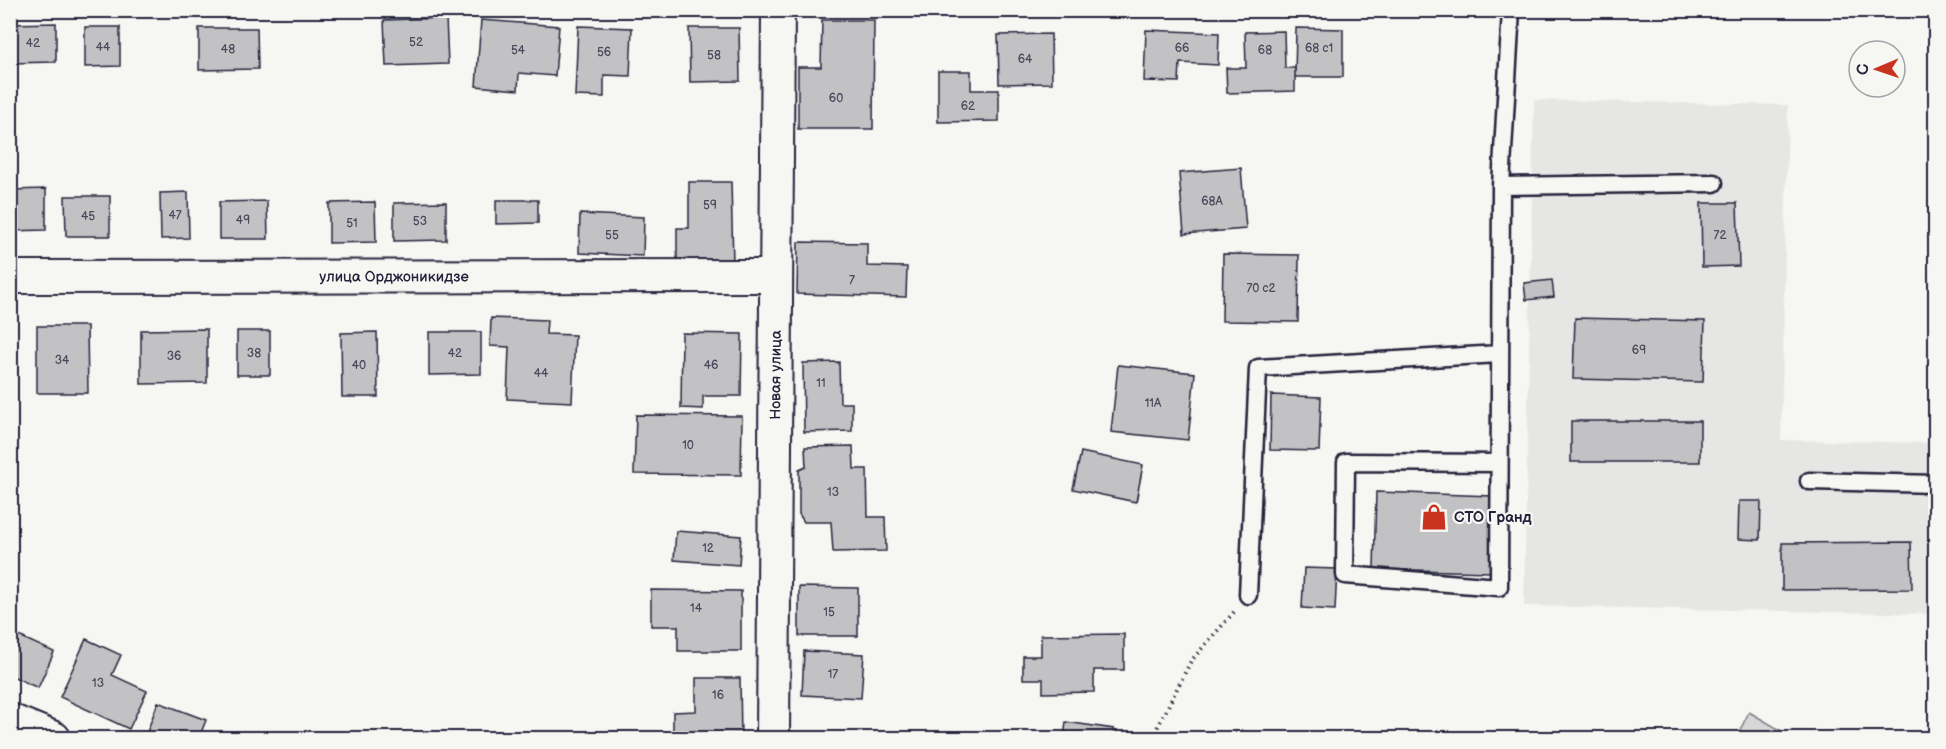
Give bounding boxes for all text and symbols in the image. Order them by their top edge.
house number: 52 [409,35,423,50]
house number: 42 [26,36,40,51]
north arrow [1847,39,1907,99]
house number: 44 [96,40,111,55]
house number: 66 [1175,41,1189,56]
house number: 68 с1 [1305,41,1333,56]
house number: 48 [221,42,235,57]
house number: 54 [511,43,526,58]
house number: 68 [1258,43,1272,58]
house number: 56 [597,45,611,60]
house number: 58 [707,48,721,63]
house number: 64 [1018,52,1033,67]
text: С [1854,64,1873,75]
house number: 60 [829,91,843,106]
house number: 62 [961,99,975,114]
house number: 68А [1201,194,1224,209]
house number: 59 [703,198,717,213]
house number: 47 [168,208,182,223]
house number: 45 [81,209,95,224]
house number: 49 [236,213,250,228]
house number: 53 [413,214,427,229]
house number: 51 [346,216,358,231]
house number: 55 [605,228,619,243]
house number: 72 [1714,228,1726,243]
street label: улица Орджоникидзе [319,267,469,287]
house number: 7 [849,273,855,288]
house number: 70 с2 [1246,281,1276,296]
street label: Новая улица [766,330,786,420]
house number: 69 [1632,343,1646,358]
house number: 38 [247,346,261,361]
house number: 42 [448,346,462,361]
house number: 36 [167,349,181,364]
house number: 34 [55,353,70,368]
house number: 40 [352,358,366,373]
house number: 46 [704,358,718,373]
house number: 44 [534,366,549,381]
house number: 11 [816,376,826,391]
house number: 11А [1145,396,1162,411]
house number: 10 [682,438,694,453]
house number: 13 [827,485,839,500]
shop icon: СТО Гранд [1419,502,1449,532]
place label: СТО Гранд [1454,508,1532,527]
house number: 12 [702,541,714,556]
house number: 14 [690,601,703,616]
house number: 15 [823,605,835,620]
house number: 17 [828,667,838,682]
house number: 13 [92,676,104,691]
house number: 16 [712,688,724,703]

